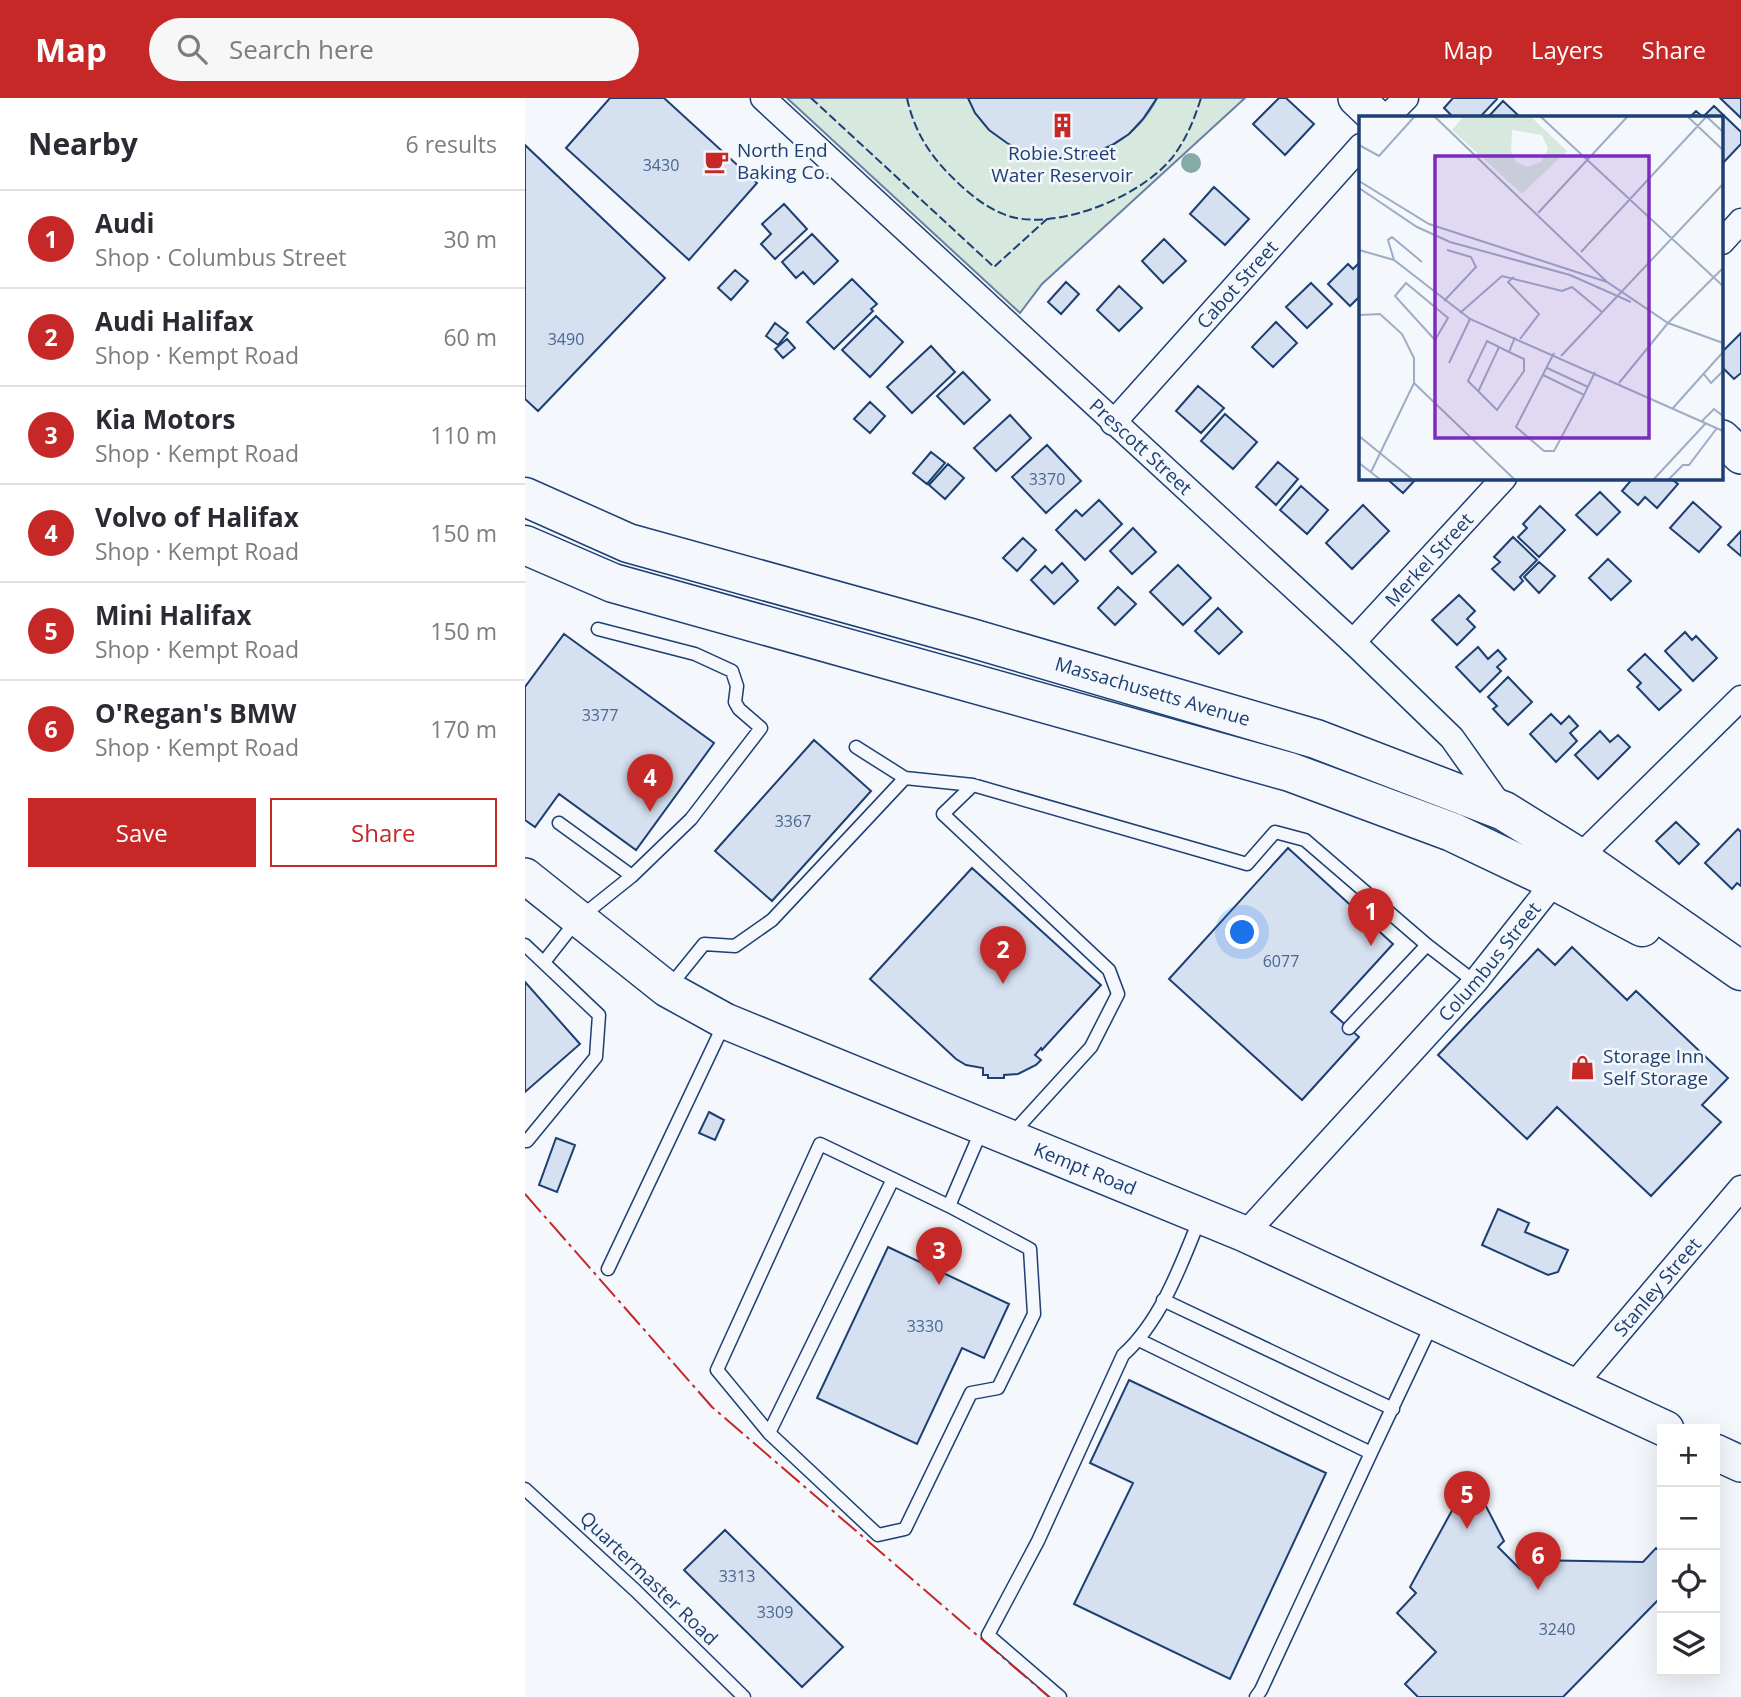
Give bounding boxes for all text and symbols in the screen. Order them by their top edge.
search box [149,18,639,81]
text: Map [35,27,107,72]
icon: search [173,30,211,68]
text: Search here [229,31,374,67]
text: Map [1443,33,1493,66]
text: Layers [1531,33,1604,66]
text: Share [1642,33,1706,66]
building icon: Robie Street Water Reservoir [1048,111,1076,139]
inset map [1359,116,1723,480]
text: Nearby [28,123,138,164]
text: 6 results [406,128,497,160]
place label: North End Baking Co. [737,137,830,185]
place label: Robie Street Water Reservoir [991,140,1133,188]
cafe icon: North End Baking Co. [703,147,731,175]
house number: 3430 [643,154,679,176]
text: Audi [95,205,154,241]
text: 1 [44,223,58,255]
text: 30 m [443,223,497,255]
street label: Cabot Street [1191,234,1284,334]
text: Shop · Columbus Street [95,241,347,273]
text: Audi Halifax [95,303,253,339]
text: 2 [44,321,58,353]
text: 60 m [443,321,497,353]
house number: 3490 [548,328,584,350]
text: Shop · Kempt Road [95,339,299,371]
street label: Prescott Street [1084,392,1198,501]
text: Kia Motors [95,401,235,437]
text: 3 [44,419,58,451]
text: 110 m [430,419,497,451]
text: Shop · Kempt Road [95,437,299,469]
house number: 3370 [1029,468,1065,490]
text: Volvo of Halifax [95,499,299,535]
street label: Merkel Street [1379,507,1479,612]
text: 4 [44,517,58,549]
text: 150 m [430,517,497,549]
text: Shop · Kempt Road [95,535,299,567]
text: Mini Halifax [95,597,252,633]
text: 5 [44,615,58,647]
text: 150 m [430,615,497,647]
text: Shop · Kempt Road [95,633,299,665]
street label: Massachusetts Avenue [1052,650,1253,732]
text: O'Regan's BMW [95,695,296,731]
house number: 3377 [582,704,618,726]
text: 6 [44,713,58,745]
text: 170 m [430,713,497,745]
text: Shop · Kempt Road [95,731,299,763]
pin: 4 [627,754,673,812]
button: Save [28,798,256,867]
button: Share [270,798,497,867]
house number: 3367 [775,810,811,832]
pin: 1 [1348,888,1394,946]
street label: Columbus Street [1432,896,1547,1027]
your location [1225,915,1259,949]
pin: 2 [980,926,1026,984]
house number: 6077 [1263,950,1299,972]
place label: Storage Inn Self Storage [1603,1043,1708,1091]
shop icon: Storage Inn Self Storage [1569,1053,1597,1081]
street label: Kempt Road [1030,1136,1140,1201]
pin: 3 [916,1227,962,1285]
street label: Stanley Street [1608,1232,1707,1342]
house number: 3330 [907,1315,943,1337]
map controls [1657,1424,1720,1676]
button: + [1657,1424,1720,1487]
pin: 5 [1444,1471,1490,1529]
button: − [1657,1487,1720,1550]
street label: Quartermaster Road [574,1505,724,1651]
pin: 6 [1515,1532,1561,1590]
button: locate [1657,1550,1720,1613]
house number: 3313 [719,1565,755,1587]
house number: 3309 [757,1601,793,1623]
button: layers [1657,1613,1720,1676]
house number: 3240 [1539,1618,1575,1640]

